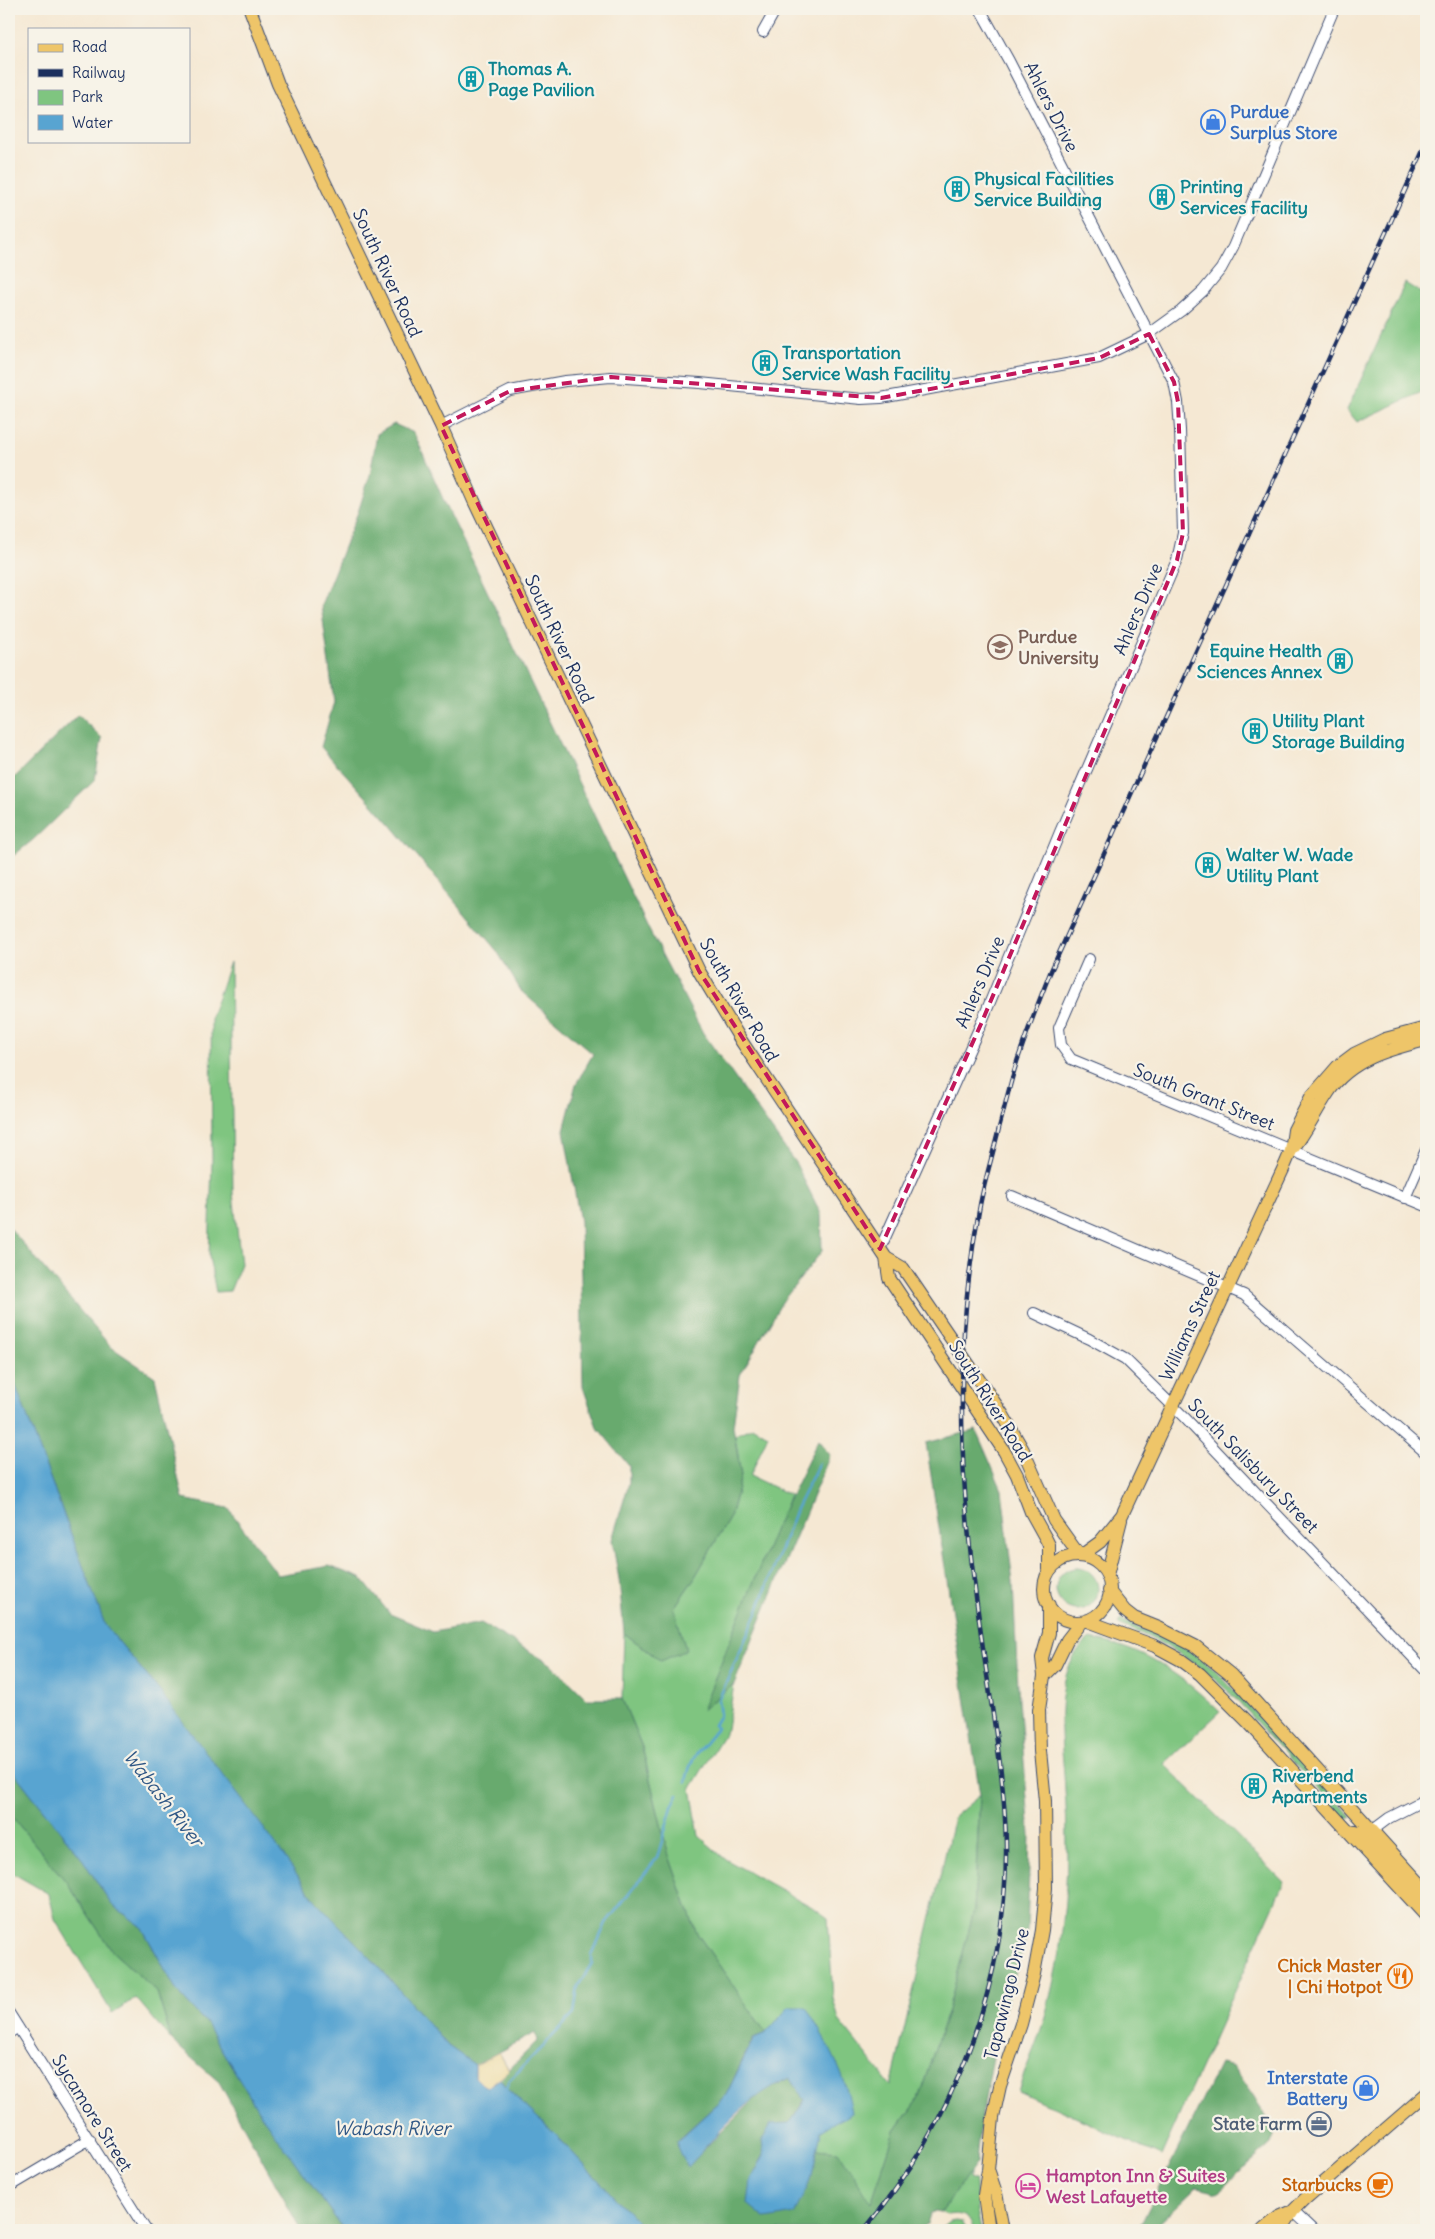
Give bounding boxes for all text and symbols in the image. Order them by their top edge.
legend [28,28,190,142]
text: Road [72,37,107,56]
place label: Thomas A. Page Pavilion [488,57,595,101]
street label: Ahlers Drive [1019,58,1084,156]
text: Railway [72,63,126,82]
building icon: Thomas A. Page Pavilion [458,66,484,92]
text: Park [72,87,103,106]
place label: Purdue Surplus Store [1230,100,1338,144]
shop icon: Purdue Surplus Store [1200,109,1226,135]
text: Water [72,113,113,132]
place label: Physical Facilities Service Building [974,167,1114,211]
place label: Printing Services Facility [1180,175,1308,219]
building icon: Physical Facilities Service Building [944,176,970,202]
building icon: Printing Services Facility [1149,184,1175,210]
street label: South River Road [348,205,427,341]
place label: Transportation Service Wash Facility [782,341,951,385]
building icon: Transportation Service Wash Facility [752,350,778,376]
street label: Ahlers Drive [1108,559,1167,658]
street label: South River Road [520,571,599,707]
place label: Purdue University [1018,625,1099,669]
school or university icon: Purdue University [987,634,1013,660]
place label: Equine Health Sciences Annex [1197,639,1323,683]
building icon: Equine Health Sciences Annex [1327,648,1353,674]
place label: Utility Plant Storage Building [1272,709,1405,753]
building icon: Utility Plant Storage Building [1242,718,1268,744]
place label: Walter W. Wade Utility Plant [1226,843,1353,887]
building icon: Walter W. Wade Utility Plant [1195,852,1221,878]
street label: Ahlers Drive [950,932,1009,1031]
street label: South River Road [695,934,784,1066]
street label: South Grant Street [1130,1058,1278,1135]
street label: Williams Street [1154,1267,1225,1385]
street label: South River Road [944,1336,1037,1466]
street label: South Salisbury Street [1183,1394,1324,1538]
water label: Wabash River [119,1745,211,1853]
place label: Riverbend Apartments [1272,1764,1368,1808]
building icon: Riverbend Apartments [1241,1773,1267,1799]
street label: Tapawingo Drive [979,1926,1034,2062]
place label: Chick Master | Chi Hotpot [1277,1954,1383,1999]
restaurant icon: Chick Master | Chi Hotpot [1387,1963,1413,1989]
street label: Sycamore Street [47,2050,138,2176]
place label: Interstate Battery [1267,2066,1348,2110]
shop icon: Interstate Battery [1353,2075,1379,2101]
office icon: State Farm [1306,2111,1332,2137]
place label: State Farm [1213,2112,1302,2135]
water label: Wabash River [334,2116,452,2140]
place label: Hampton Inn & Suites West Lafayette [1046,2164,1225,2208]
cafe icon: Starbucks [1367,2172,1393,2198]
hotel icon: Hampton Inn & Suites West Lafayette [1015,2173,1041,2199]
place label: Starbucks [1282,2173,1362,2196]

